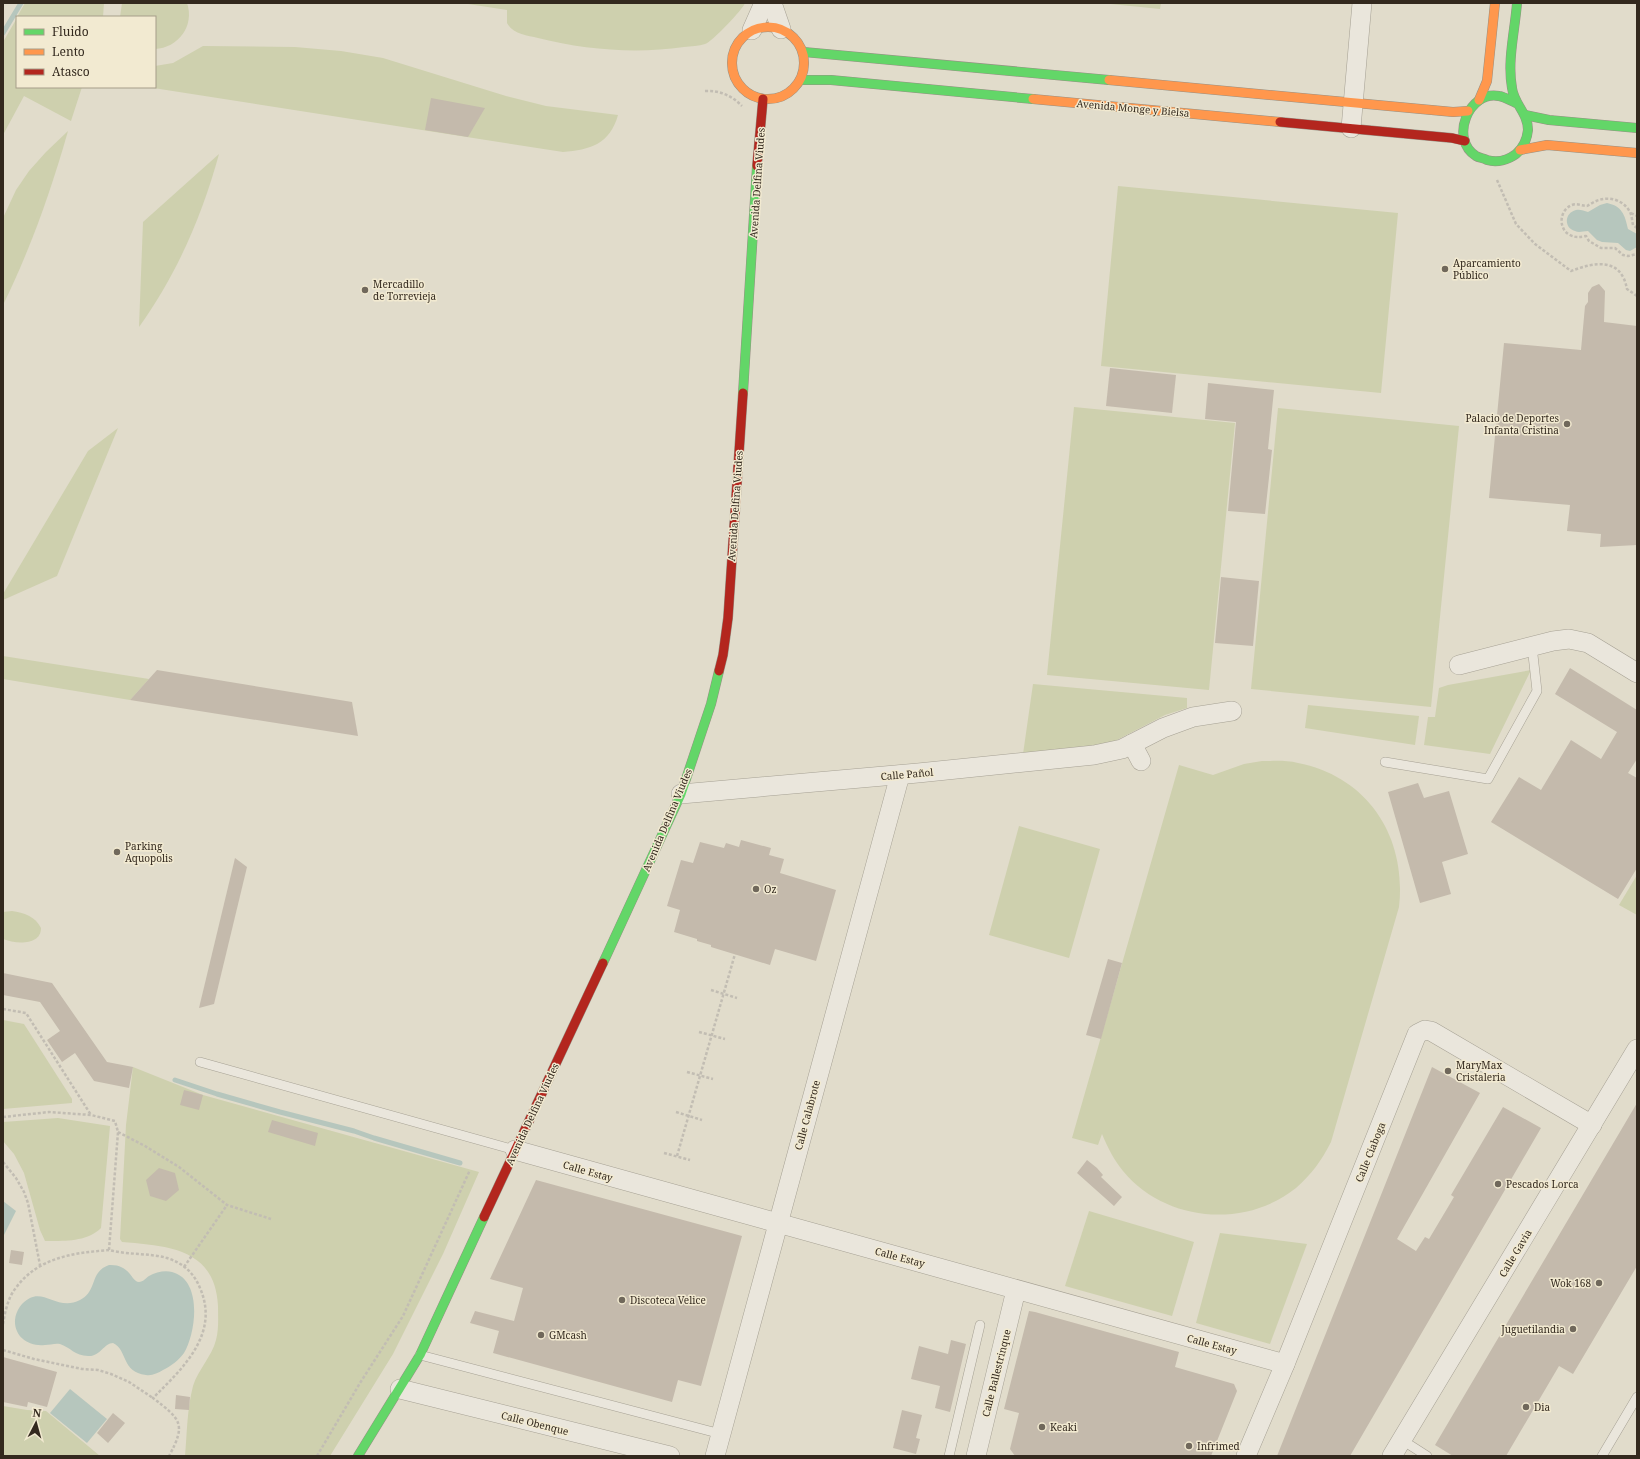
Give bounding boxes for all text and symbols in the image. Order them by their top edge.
legend [16,16,156,88]
text: Fluido [52,23,89,40]
text: Lento [52,43,85,60]
text: Atasco [52,63,90,80]
street label: Avenida Monge y Bielsa [1076,96,1190,120]
street label: Avenida Delfina Viudes [746,127,768,239]
place label: Aparcamiento Público [1453,256,1521,282]
marker: Aparcamiento Público [1440,264,1450,274]
place label: Mercadillo de Torrevieja [373,277,437,303]
marker: Mercadillo de Torrevieja [360,285,370,295]
place label: Palacio de Deportes Infanta Cristina [1465,411,1559,437]
marker: Palacio de Deportes Infanta Cristina [1562,419,1572,429]
street label: Avenida Delfina Viudes [724,450,746,562]
street label: Calle Pañol [880,765,934,783]
street label: Avenida Delfina Viudes [639,766,695,874]
place label: Parking Aquopolis [125,839,173,865]
marker: Parking Aquopolis [112,847,122,857]
place label: Oz [764,882,777,896]
marker: Oz [751,884,761,894]
place label: MaryMax Cristaleria [1456,1058,1506,1084]
street label: Avenida Delfina Viudes [502,1060,562,1167]
marker: MaryMax Cristaleria [1443,1066,1453,1076]
street label: Calle Calabrote [791,1078,823,1152]
street label: Calle Ciaboga [1352,1119,1389,1184]
street label: Calle Estay [561,1157,615,1185]
place label: Pescados Lorca [1506,1177,1579,1191]
marker: Pescados Lorca [1493,1179,1503,1189]
street label: Calle Gavia [1495,1226,1535,1279]
street label: Calle Estay [873,1244,927,1270]
place label: Wok 168 [1550,1276,1591,1290]
marker: Wok 168 [1594,1278,1604,1288]
place label: Discoteca Velice [630,1293,706,1307]
marker: Discoteca Velice [617,1295,627,1305]
place label: Juguetilandia [1500,1322,1565,1336]
marker: Juguetilandia [1568,1324,1578,1334]
place label: GMcash [549,1328,588,1342]
street label: Calle Ballestrinque [978,1328,1014,1418]
marker: GMcash [536,1330,546,1340]
street label: Calle Estay [1185,1331,1239,1357]
place label: Dia [1534,1400,1550,1414]
marker: Dia [1521,1402,1531,1412]
north arrow [16,1403,56,1443]
text: N [32,1405,43,1421]
street label: Calle Obenque [500,1408,570,1438]
place label: Keaki [1050,1420,1078,1434]
marker: Keaki [1037,1422,1047,1432]
place label: Infrimed [1197,1439,1240,1453]
marker: Infrimed [1184,1441,1194,1451]

